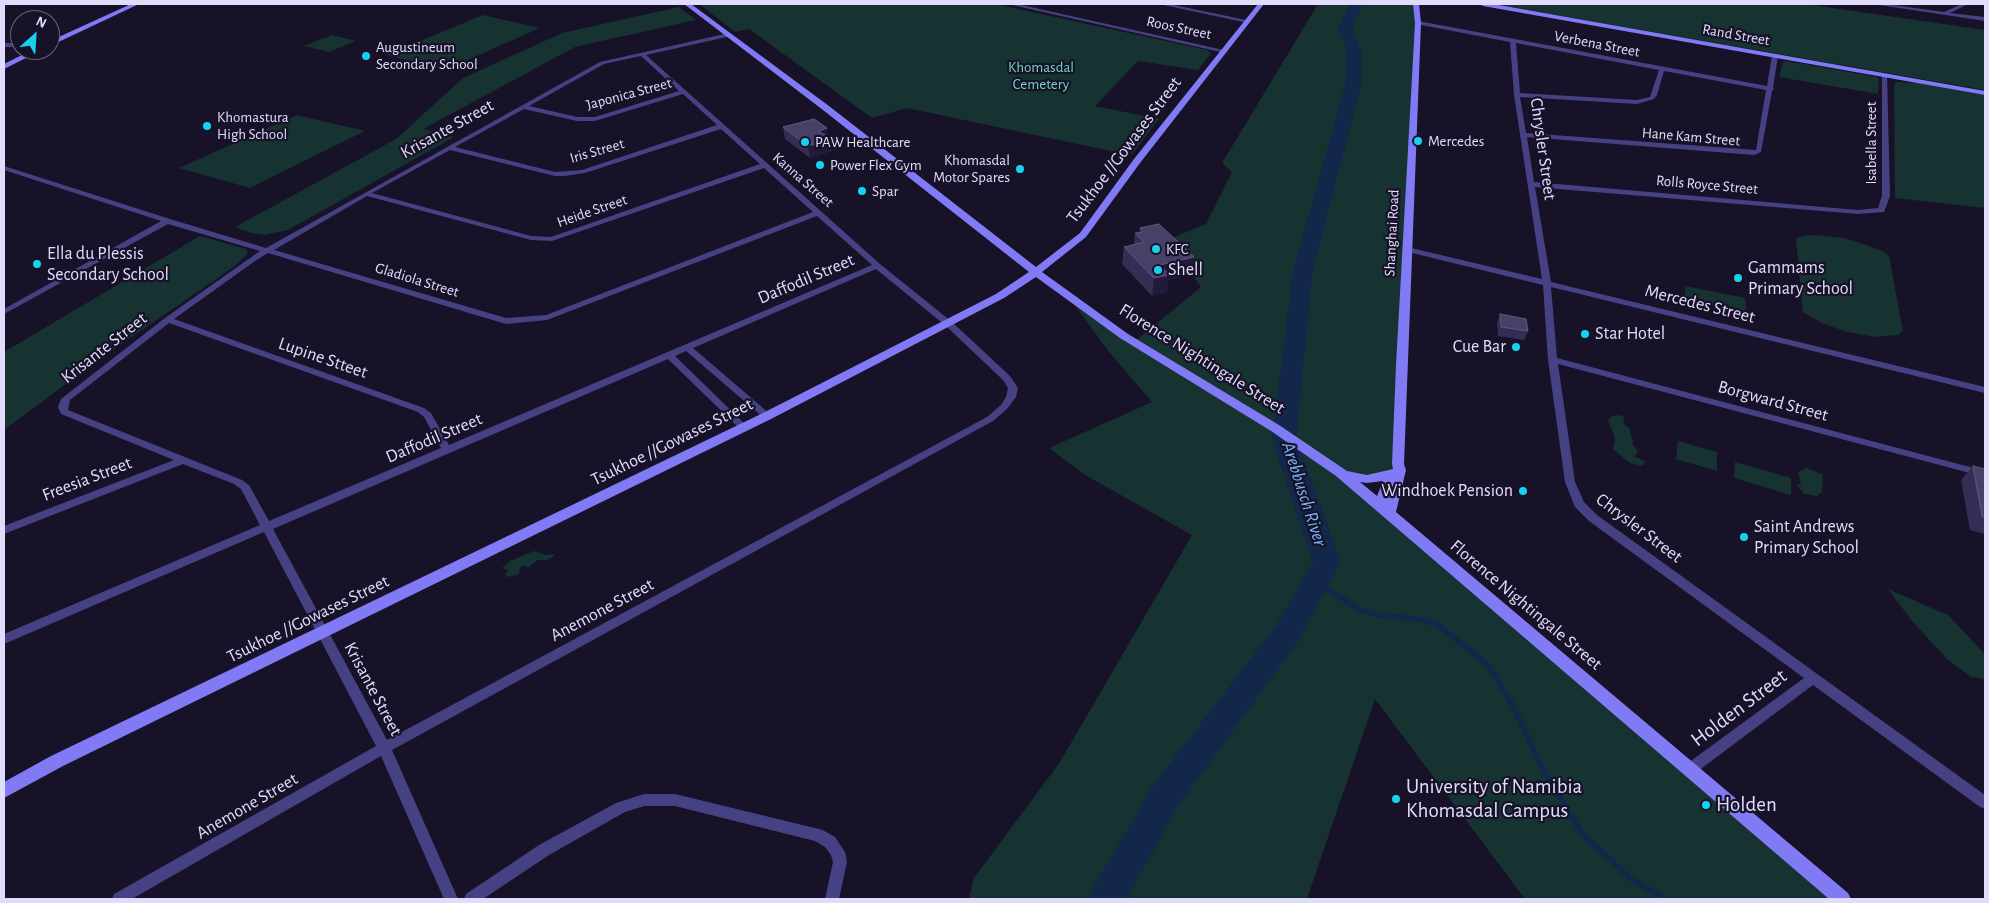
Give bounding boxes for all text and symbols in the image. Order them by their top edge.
north arrow [10,10,60,60]
street label: Roos Street [1145,12,1213,44]
text: N [34,14,49,31]
street label: Rand Street [1701,20,1771,50]
street label: Verbena Street [1553,27,1641,61]
place label: Augustineum Secondary School [376,38,478,73]
marker: Augustineum Secondary School [360,50,372,62]
park label: Khomasdal Cemetery [1008,58,1074,93]
street label: Tsukhoe //Gowases Street [1062,73,1186,227]
street label: Japonica Street [584,74,674,114]
street label: Krisante Street [397,95,497,163]
street label: Chrysler Street [1525,97,1561,201]
street label: Isabella Street [1862,102,1880,184]
place label: Khomastura High School [217,108,289,143]
marker: Khomastura High School [201,120,213,132]
street label: Hane Kam Street [1641,124,1741,150]
place label: Mercedes [1428,132,1484,150]
place label: PAW Healthcare [815,133,911,151]
street label: Iris Street [568,135,626,167]
marker: Mercedes [1412,135,1424,147]
marker: PAW Healthcare [799,136,811,148]
street label: Kanna Street [769,149,837,211]
place label: Khomasdal Motor Spares [933,151,1010,186]
place label: Power Flex Gym [830,156,922,174]
marker: Power Flex Gym [814,159,826,171]
marker: Khomasdal Motor Spares [1014,163,1026,175]
street label: Rolls Royce Street [1655,172,1759,198]
place label: Spar [872,182,898,200]
marker: Spar [856,185,868,197]
street label: Shanghai Road [1381,189,1403,277]
street label: Heide Street [555,191,629,231]
place label: KFC [1166,240,1188,258]
place label: Ella du Plessis Secondary School [47,243,169,286]
marker: KFC [1150,243,1162,255]
street label: Daffodil Street [755,249,857,309]
place label: Gammams Primary School [1748,257,1853,300]
marker: Ella du Plessis Secondary School [31,258,43,270]
street label: Gladiola Street [373,259,461,301]
place label: Shell [1168,259,1203,281]
marker: Shell [1152,264,1164,276]
marker: Gammams Primary School [1732,272,1744,284]
street label: Mercedes Street [1643,280,1757,328]
street label: Florence Nightingale Street [1115,299,1289,419]
street label: Krisante Street [57,308,151,388]
place label: Star Hotel [1595,323,1665,345]
marker: Star Hotel [1579,328,1591,340]
street label: Lupine Stteet [276,333,370,383]
place label: Cue Bar [1453,336,1506,358]
marker: Cue Bar [1510,341,1522,353]
street label: Borgward Street [1716,376,1830,426]
street label: Tsukhoe //Gowases Street [587,393,757,491]
street label: Daffodil Street [383,408,485,468]
water label: Arebbusch River [1276,439,1332,549]
street label: Freesia Street [39,452,135,506]
place label: Windhoek Pension [1381,480,1513,502]
marker: Windhoek Pension [1517,485,1529,497]
street label: Chrysler Street [1591,488,1687,568]
place label: Saint Andrews Primary School [1754,516,1859,558]
marker: Saint Andrews Primary School [1738,531,1750,543]
street label: Florence Nightingale Street [1446,535,1606,675]
street label: Tsukhoe //Gowases Street [223,570,393,668]
street label: Anemone Street [547,574,657,646]
street label: Krisante Street [339,638,407,740]
street label: Holden Street [1686,664,1792,752]
street label: Anemone Street [192,768,302,844]
place label: University of Namibia Khomasdal Campus [1406,774,1582,824]
place label: Holden [1716,792,1777,818]
marker: University of Namibia Khomasdal Campus [1390,793,1402,805]
marker: Holden [1700,799,1712,811]

